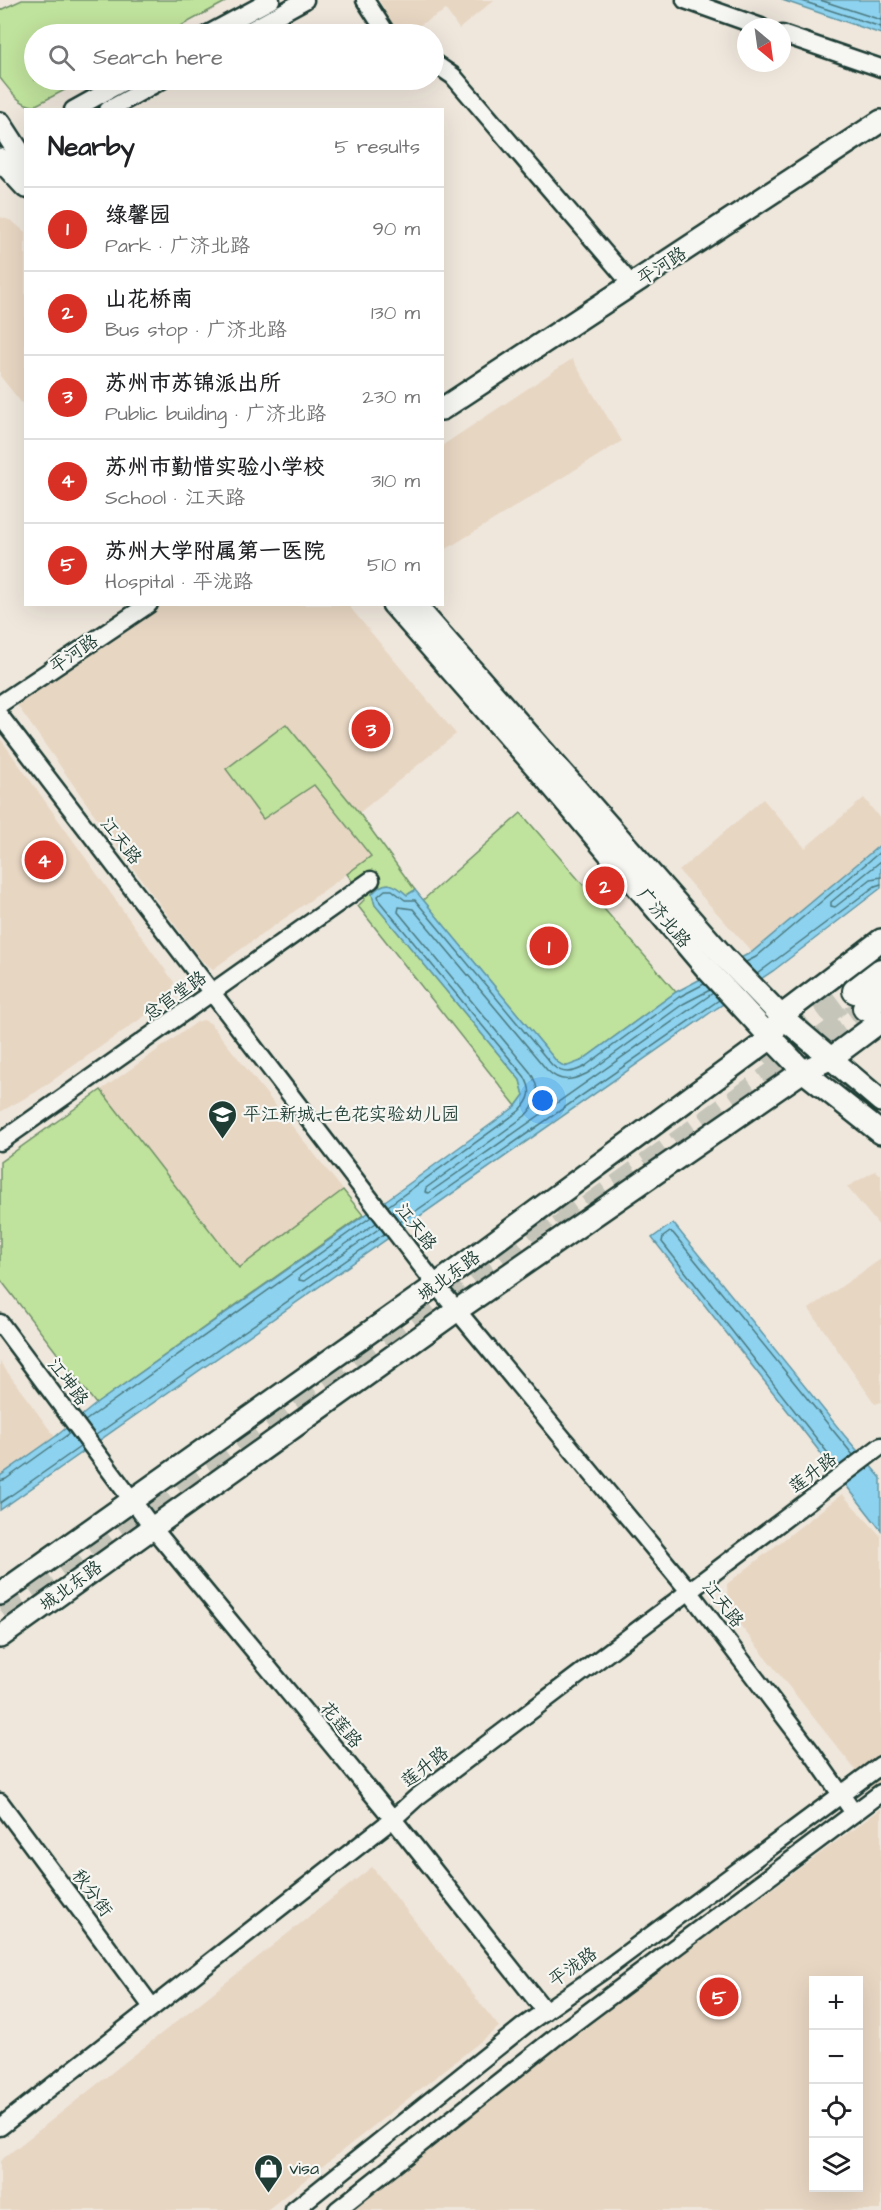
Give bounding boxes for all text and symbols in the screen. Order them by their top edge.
north arrow [737,18,791,72]
search box [24,24,444,90]
icon: search [45,41,78,74]
text: Search here [93,42,223,73]
text: Nearby [48,129,135,165]
text: 5 results [335,133,420,161]
text: 绿馨园 [105,200,171,231]
text: 1 [66,215,69,243]
text: 90 m [372,215,420,243]
text: Park · 广济北路 [105,232,250,260]
street label: 平河路 [633,241,691,291]
text: 山花桥南 [105,284,193,315]
text: 2 [62,299,73,327]
text: 130 m [371,299,420,327]
text: Bus stop · 广济北路 [105,316,287,344]
text: 苏州市苏锦派出所 [105,368,281,399]
text: 3 [62,383,73,411]
text: 230 m [362,383,420,411]
text: Public building · 广济北路 [105,400,326,428]
text: 苏州市勤惜实验小学校 [105,452,325,483]
text: 4 [61,467,74,495]
text: 310 m [371,467,420,495]
text: School · 江天路 [105,484,245,512]
text: 苏州大学附属第一医院 [105,536,325,567]
text: 5 [60,551,75,579]
text: 510 m [367,551,420,579]
text: Hospital · 平泷路 [105,568,253,596]
street label: 平河路 [45,629,103,679]
pin: 3 [352,706,391,752]
street label: 江天路 [95,812,147,870]
pin: 4 [24,838,63,882]
pin: 2 [586,864,624,908]
street label: 广济北路 [631,882,697,954]
pin: 1 [530,924,568,968]
street label: 总官堂路 [138,965,212,1027]
your location [528,1086,557,1115]
school or university icon: 平江新城七色花实验幼儿园 [206,1098,238,1140]
place label: 平江新城七色花实验幼儿园 [243,1102,459,1127]
street label: 江天路 [390,1198,442,1256]
street label: 城北东路 [413,1245,485,1307]
street label: 江坤路 [42,1353,94,1411]
street label: 莲升路 [784,1447,842,1499]
street label: 城北东路 [35,1555,107,1617]
street label: 江天路 [697,1575,749,1633]
street label: 花莲路 [314,1696,368,1754]
street label: 莲升路 [396,1741,454,1793]
street label: 秋分街 [66,1864,118,1922]
street label: 平泷路 [544,1941,602,1993]
pin: 5 [700,1974,738,2020]
map controls [809,1976,863,2192]
button: + [809,1976,863,2030]
button: − [809,2030,863,2084]
button: locate [809,2084,863,2138]
button: layers [809,2138,863,2192]
shop icon: visa [252,2152,284,2194]
place label: visa [289,2156,319,2181]

